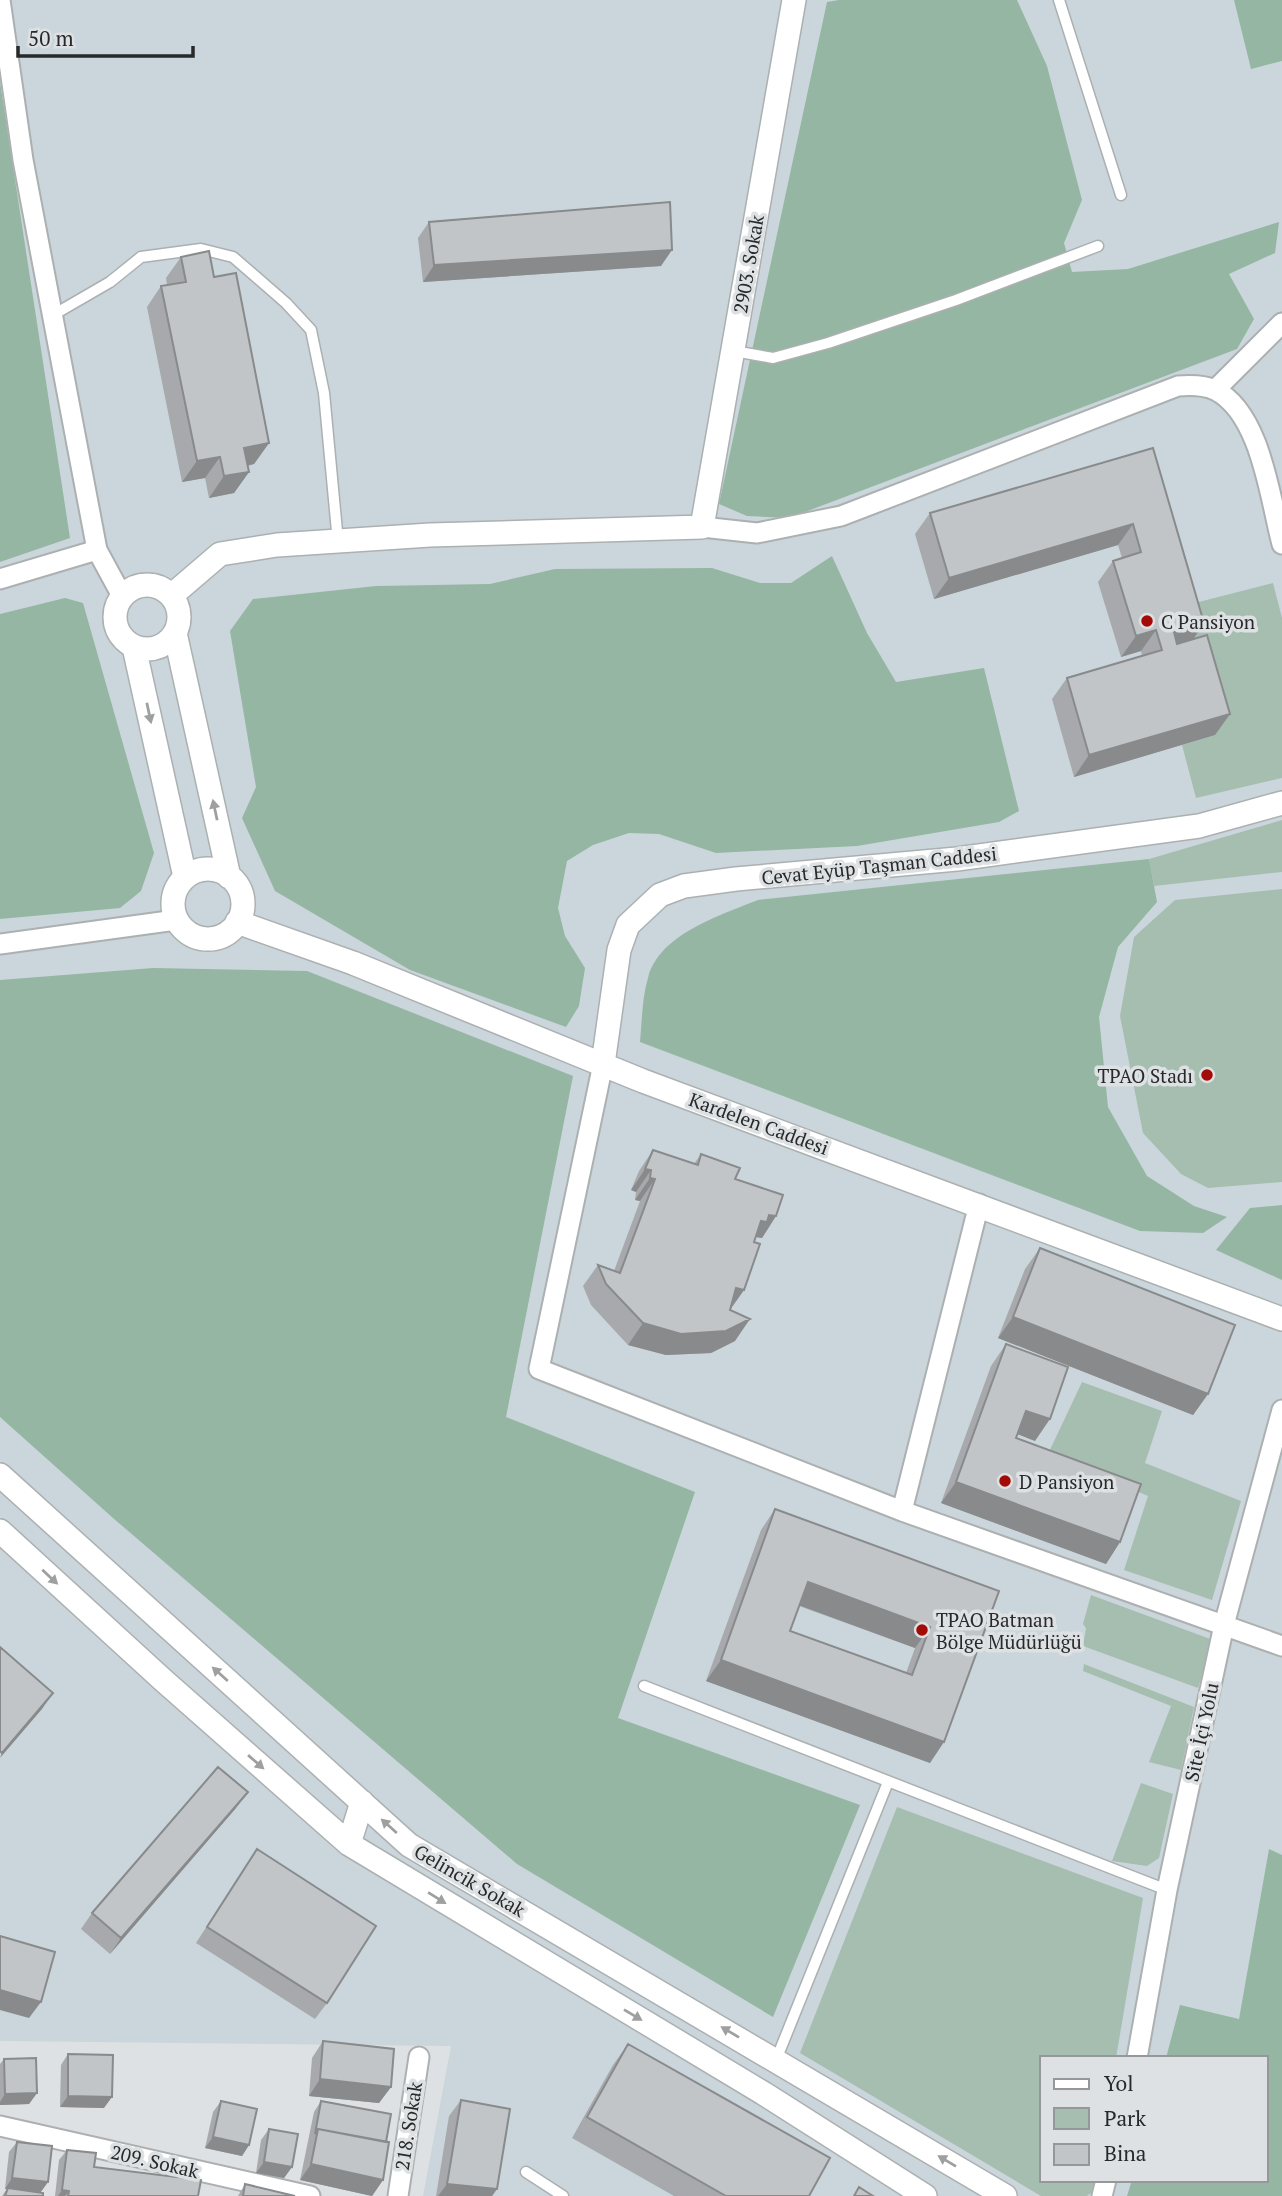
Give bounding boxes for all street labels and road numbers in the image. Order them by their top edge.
street label: 2903. Sokak [727,213,769,315]
street label: Cevat Eyüp Taşman Caddesi [760,840,998,890]
street label: Kardelen Caddesi [686,1086,832,1160]
street label: Site İçi Yolu [1178,1680,1224,1784]
street label: Gelincik Sokak [410,1838,530,1922]
street label: 218. Sokak [389,2080,427,2172]
street label: 209. Sokak [109,2139,202,2183]

